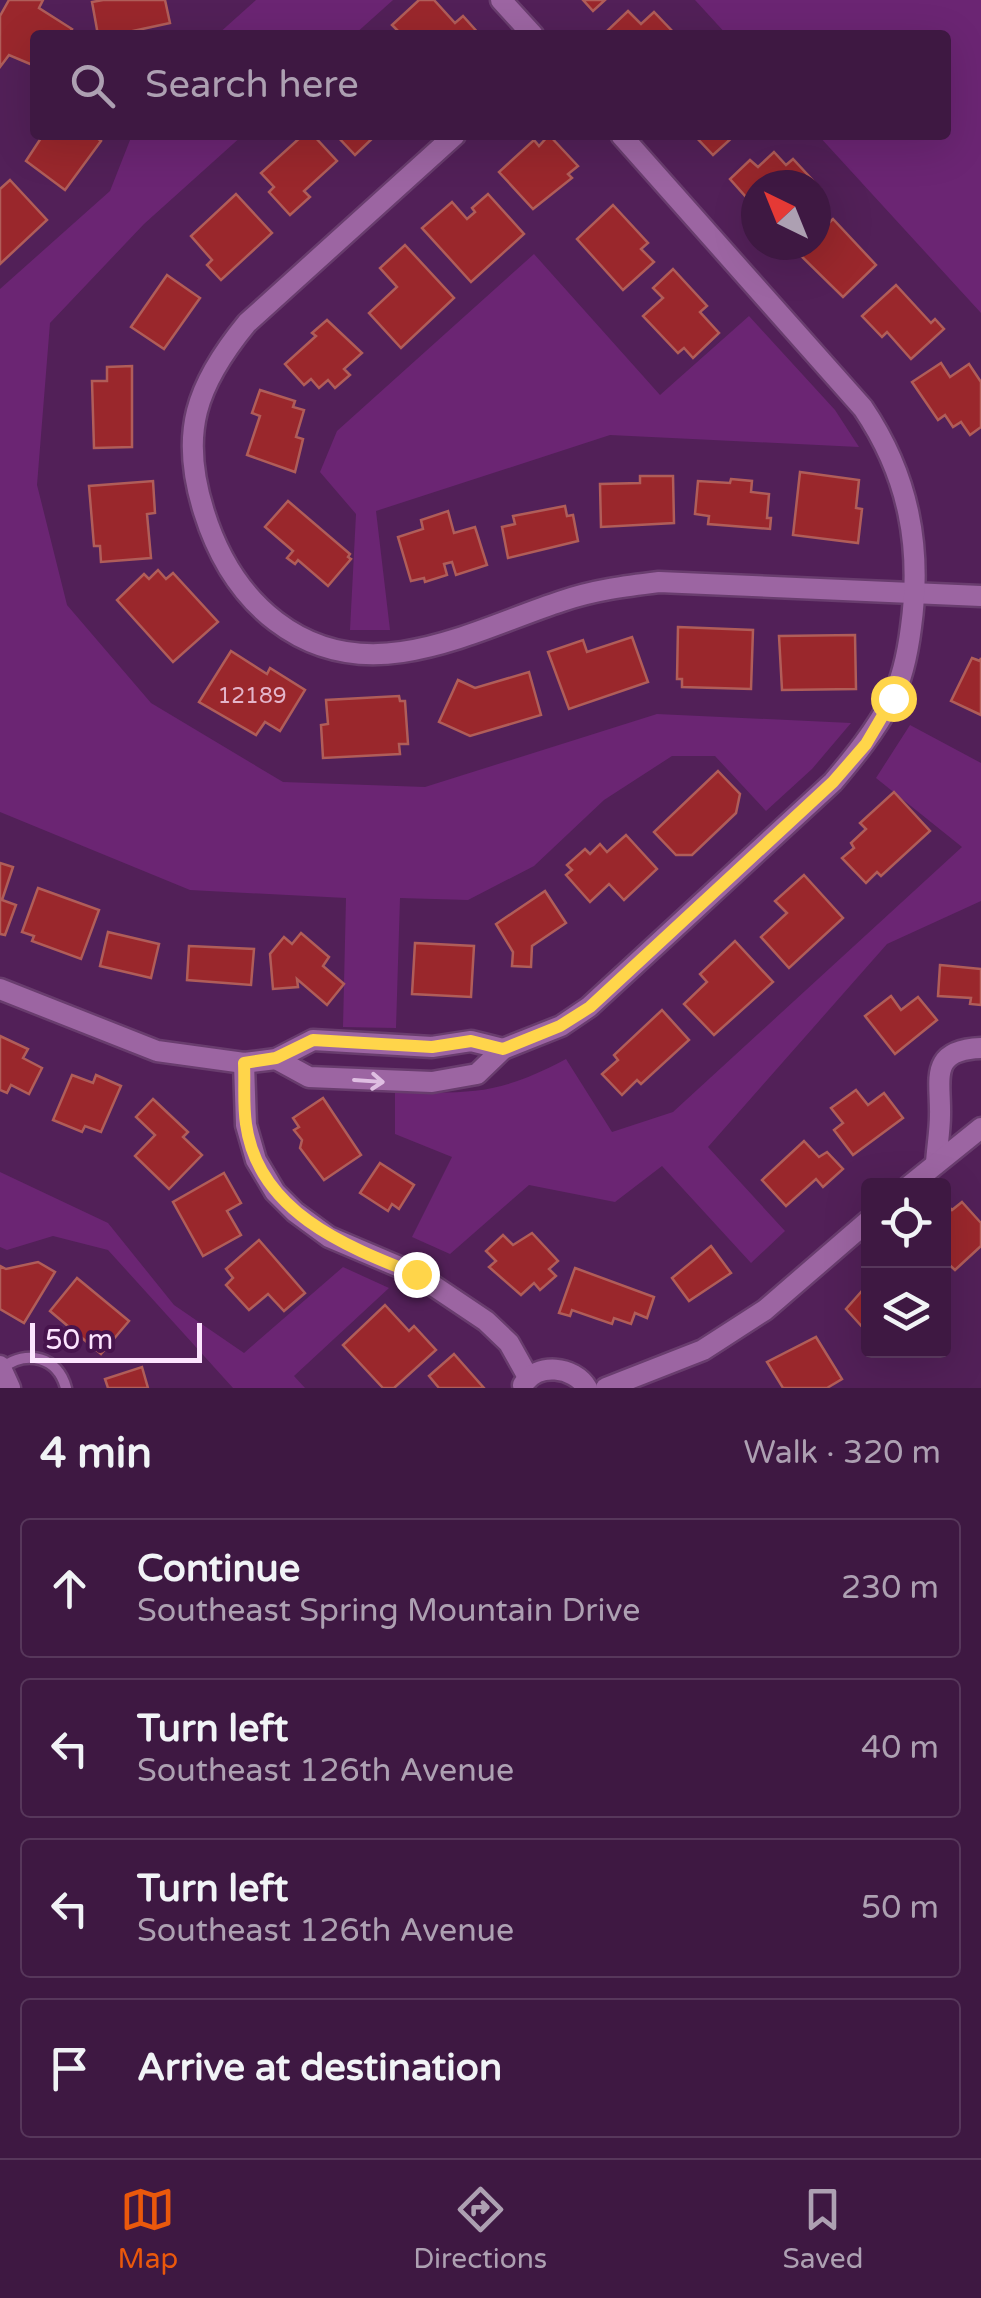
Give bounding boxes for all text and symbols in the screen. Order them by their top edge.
search box [30,30,951,140]
icon: search [65,58,120,113]
text: Search here [145,62,359,108]
north arrow [741,170,831,260]
route start [871,676,917,722]
house number: 12189 [217,683,287,709]
one-way arrow [352,1072,384,1091]
map controls [861,1178,951,1358]
button: locate [861,1178,951,1268]
route end [394,1252,440,1298]
button: layers [861,1268,951,1358]
scale bar [30,1318,202,1362]
text: 50 m [45,1323,113,1357]
text: 4 min [40,1428,152,1479]
text: Walk · 320 m [744,1434,941,1472]
text: Continue [137,1546,300,1592]
icon: ahead [42,1561,97,1616]
text: 230 m [841,1569,939,1607]
text: Southeast Spring Mountain Drive [137,1592,640,1630]
text: Turn left [137,1706,288,1752]
icon: left [42,1721,97,1776]
text: 40 m [861,1729,939,1767]
text: Southeast 126th Avenue [137,1752,514,1790]
text: Turn left [137,1866,288,1912]
icon: left [42,1881,97,1936]
text: 50 m [861,1889,939,1927]
text: Southeast 126th Avenue [137,1912,514,1950]
icon: arrive [42,2041,97,2096]
text: Arrive at destination [137,2045,502,2091]
tab: Map [118,2182,178,2276]
tab: Directions [413,2182,547,2276]
tab: Saved [782,2182,863,2276]

